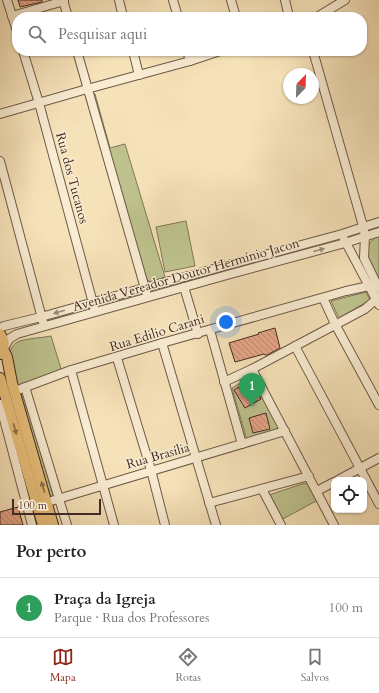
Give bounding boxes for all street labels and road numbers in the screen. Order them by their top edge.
street label: Rua dos Tucanos [51,130,93,226]
street label: Avenida Vereador Doutor Hermínio Jacon [71,234,302,316]
street label: Rua Edilio Carani [107,310,207,356]
street label: Rua Brasília [124,438,192,474]

